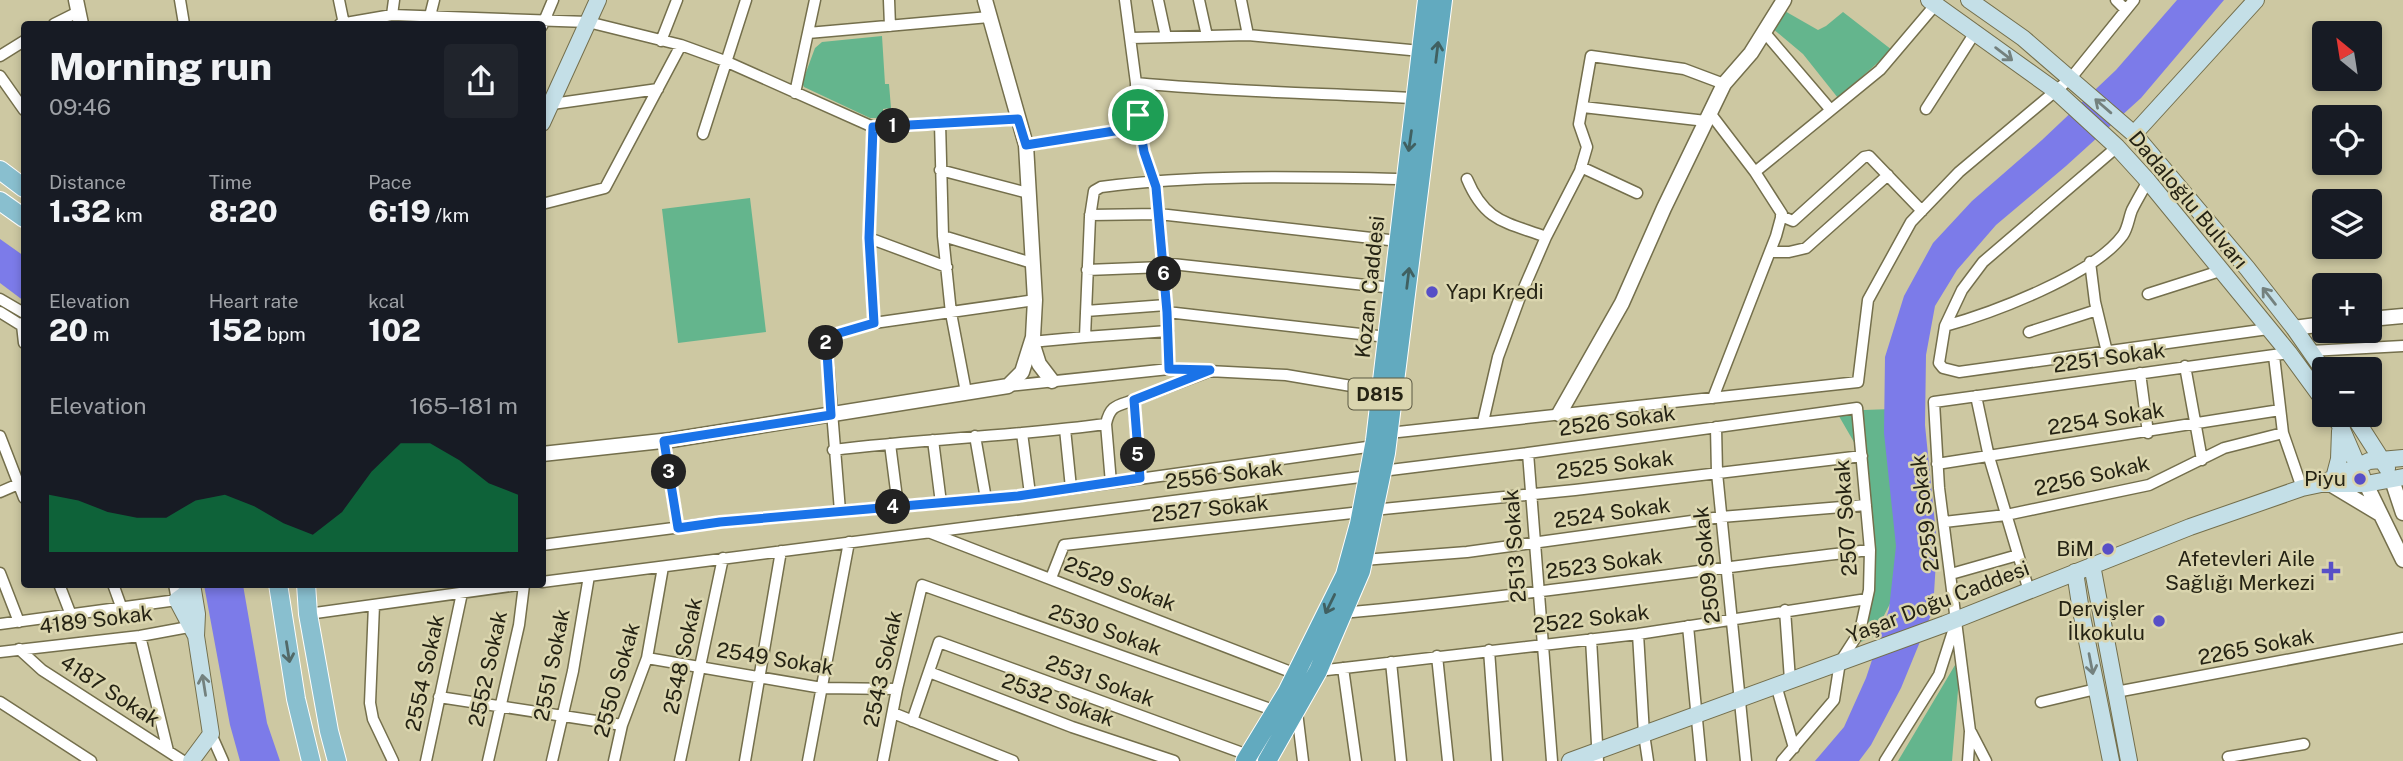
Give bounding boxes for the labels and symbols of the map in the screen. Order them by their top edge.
north arrow [2312,21,2382,91]
one-way arrow [1430,41,1443,64]
one-way arrow [1995,46,2013,61]
pin [1108,85,1168,145]
one-way arrow [2094,98,2112,114]
pin: 1 [876,108,910,144]
street label: Dadaloğlu Bulvarı [2124,126,2253,274]
one-way arrow [1403,129,1416,152]
street label: Kozan Caddesi [1350,215,1389,359]
pin: 6 [1146,256,1182,292]
one-way arrow [1402,267,1415,290]
place label: Yapı Kredi [1446,279,1544,304]
marker: Yapı Kredi [1424,284,1440,300]
one-way arrow [2262,288,2277,306]
pin: 2 [808,326,844,360]
street label: 2251 Sokak [2051,337,2167,378]
road number: D815 [1348,378,1412,410]
street label: 2254 Sokak [2046,397,2166,440]
street label: 2526 Sokak [1557,400,1677,441]
pin: 5 [1120,438,1156,472]
street label: 2525 Sokak [1555,445,1675,484]
street label: 2256 Sokak [2032,450,2152,501]
street label: 2259 Sokak [1905,453,1944,573]
pin: 3 [652,454,686,490]
street label: 2556 Sokak [1164,455,1284,494]
street label: 2507 Sokak [1829,459,1862,577]
place label: Piyu [2304,466,2346,491]
marker: Piyu [2352,471,2368,487]
street label: 2513 Sokak [1498,488,1531,604]
pin: 4 [876,490,910,524]
street label: 2527 Sokak [1150,490,1270,527]
street label: 2524 Sokak [1552,492,1672,533]
street label: 2509 Sokak [1688,505,1725,625]
place label: BiM [2056,536,2094,561]
marker: BiM [2100,541,2116,557]
street label: 2523 Sokak [1544,543,1664,584]
place label: Afetevleri Aile Sağlığı Merkezi [2165,546,2315,595]
street label: 2529 Sokak [1061,551,1180,616]
street label: Yaşar Doğu Caddesi [1843,555,2033,648]
marker: Afetevleri Aile Sağlığı Merkezi [2321,561,2341,581]
one-way arrow [1323,593,1337,614]
street label: 2548 Sokak [658,595,707,717]
place label: Dervişler İlkokulu [2058,596,2145,645]
street label: 2530 Sokak [1045,599,1165,661]
street label: 2522 Sokak [1531,599,1651,638]
street label: 4189 Sokak [38,600,154,639]
street label: 2551 Sokak [528,606,575,723]
street label: 2552 Sokak [463,608,512,729]
street label: 2543 Sokak [858,608,907,729]
street label: 2554 Sokak [400,612,449,733]
marker: Dervişler İlkokulu [2151,613,2167,629]
street label: 2550 Sokak [588,619,645,740]
street label: 2265 Sokak [2196,623,2316,670]
street label: 2549 Sokak [715,637,836,680]
one-way arrow [282,640,295,663]
street label: 4187 Sokak [56,649,165,732]
street label: 2531 Sokak [1042,649,1158,712]
one-way arrow [2085,652,2099,675]
street label: 2532 Sokak [999,668,1118,731]
one-way arrow [197,674,210,697]

